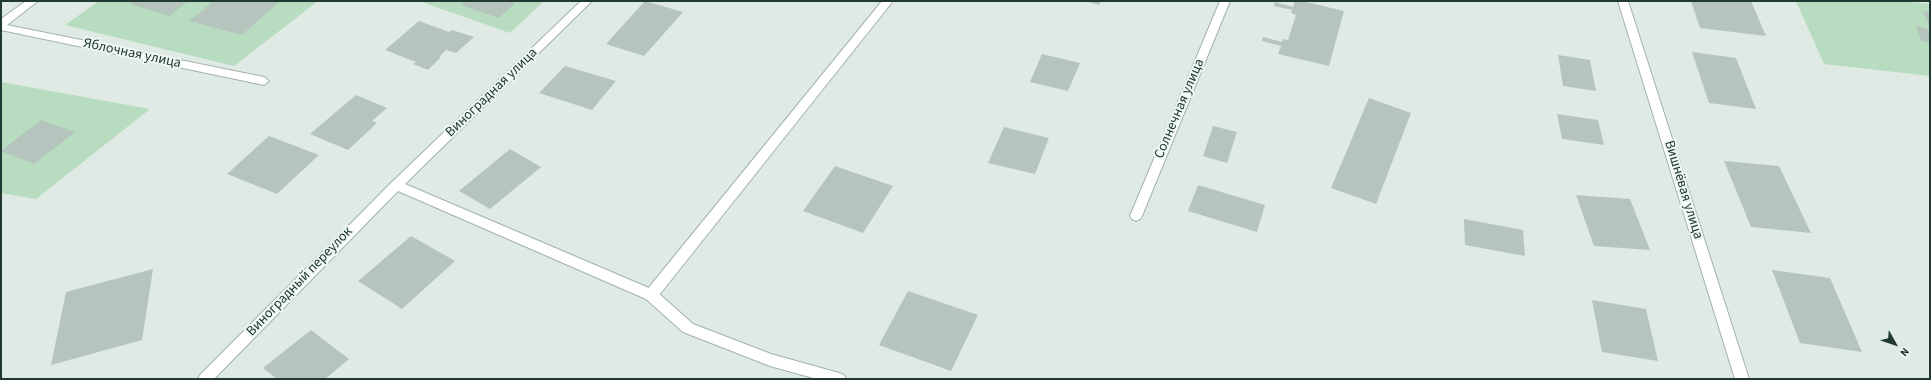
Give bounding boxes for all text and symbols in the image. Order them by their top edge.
street label: Яблочная улица [82,35,182,73]
street label: Виноградная улица [443,45,541,141]
street label: Солнечная улица [1151,57,1209,161]
street label: Вишнёвая улица [1660,139,1706,241]
street label: Виноградный переулок [243,224,357,340]
north arrow [1875,324,1915,364]
text: N [1896,344,1913,360]

